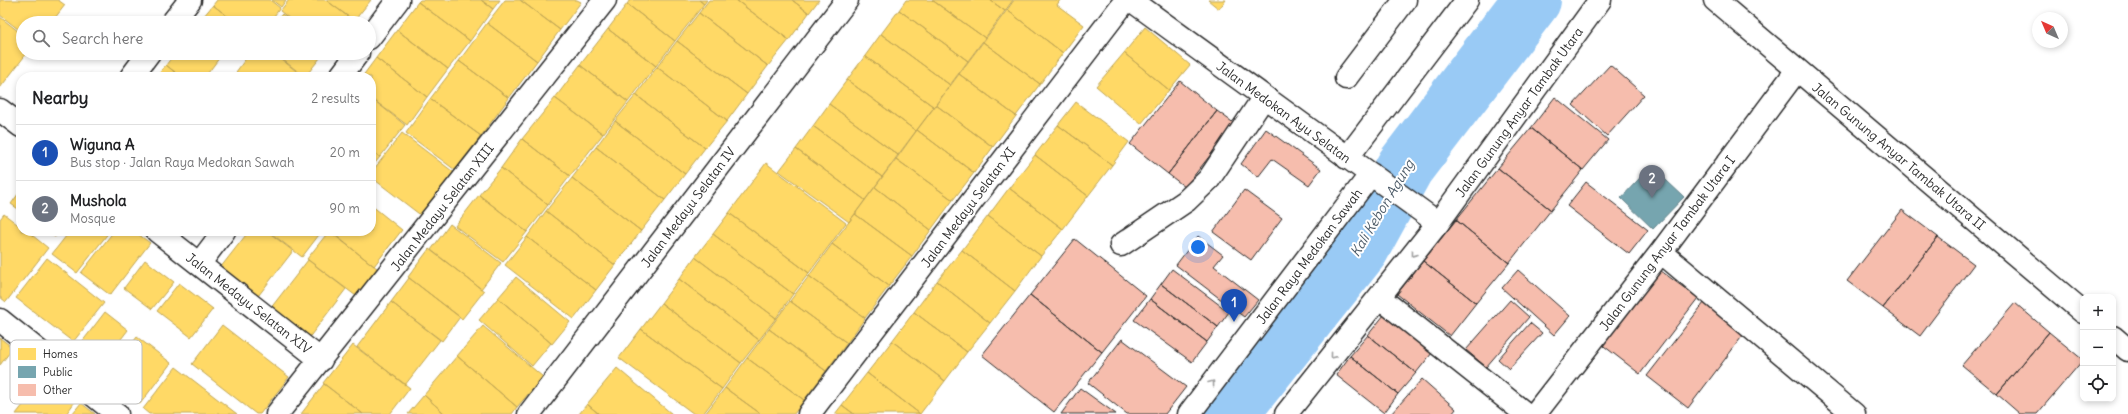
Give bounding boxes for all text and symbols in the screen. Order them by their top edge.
north arrow [2032,12,2068,48]
search box [16,16,376,60]
street label: Jalan Gunung Anyar Tambak Utara [1452,24,1587,201]
icon: search [30,27,52,49]
text: Search here [62,29,143,48]
street label: Jalan Medokan Ayu Selatan [1213,58,1355,167]
street label: Jalan Gunung Anyar Tambak Utara II [1809,79,1989,234]
text: Nearby [32,87,88,109]
text: 2 results [311,90,360,107]
text: Wiguna A [70,135,135,154]
street label: Jalan Medayu Selatan XIII [387,140,498,275]
text: 1 [42,144,48,161]
text: 20 m [330,144,360,161]
street label: Jalan Medayu Selatan IV [638,144,739,271]
street label: Jalan Medayu Selatan XI [918,144,1019,271]
street label: Jalan Gunung Anyar Tambak Utara I [1596,152,1739,334]
text: Bus stop · Jalan Raya Medokan Sawah [70,154,294,171]
water label: Kali Kebon Agung [1346,155,1419,260]
pin: 2 [1639,165,1665,198]
street label: Jalan Raya Medokan Sawah [1253,185,1366,327]
text: Mushola [70,191,127,210]
text: 2 [41,200,49,217]
text: 90 m [329,200,360,217]
text: Mosque [70,210,115,227]
your location [1188,237,1208,257]
street label: Jalan Medayu Selatan XIV [183,249,315,358]
one-way arrow [1411,250,1419,257]
pin: 1 [1221,289,1247,322]
map controls [2080,294,2116,402]
button: + [2080,294,2116,330]
button: − [2080,330,2116,366]
legend [10,340,142,404]
text: Homes [43,347,78,361]
one-way arrow [1331,351,1338,358]
text: Public [43,365,73,379]
button: locate [2080,366,2116,402]
one-way arrow [1208,380,1215,387]
text: Other [43,383,72,397]

